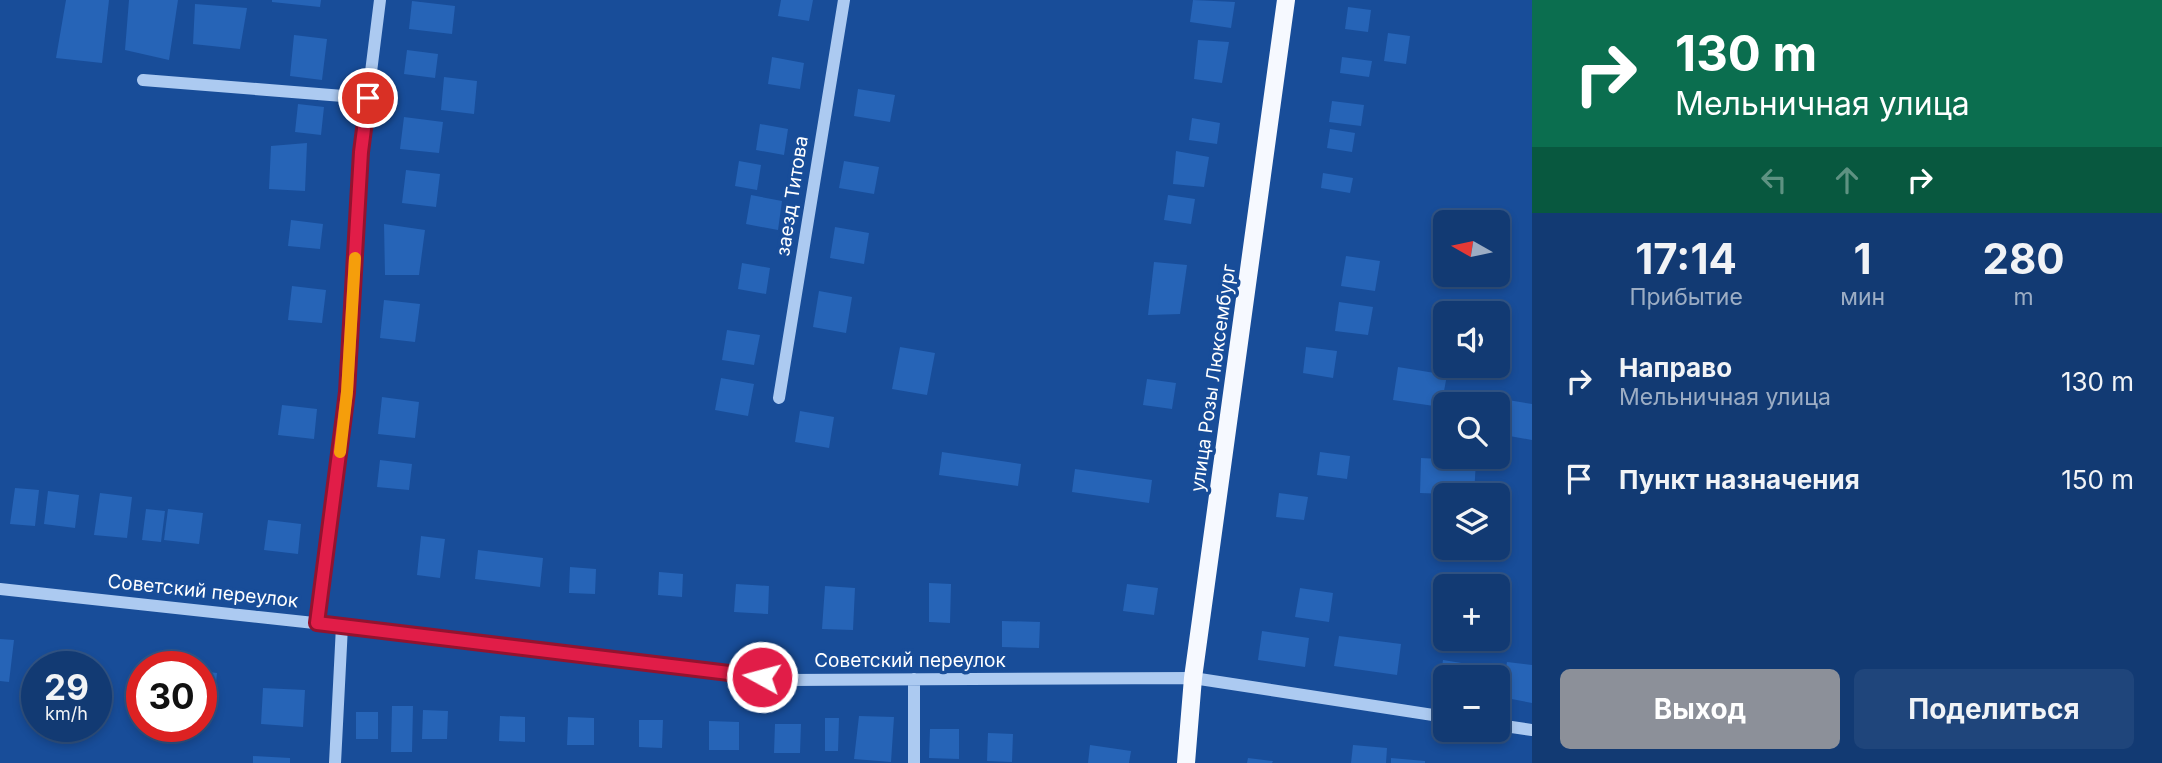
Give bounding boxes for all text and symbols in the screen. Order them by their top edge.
text: 130 m [1675,24,1817,83]
icon: right [1560,28,1651,119]
pin [338,68,398,128]
icon: arrive [349,79,387,117]
text: Мельничная улица [1675,84,1970,123]
street label: заезд Титова [771,134,813,258]
icon: left [1755,161,1793,199]
icon: ahead [1828,161,1866,199]
icon: right [1901,161,1939,199]
north arrow [1433,210,1510,287]
map controls [1433,210,1510,742]
text: 17:14 [1635,233,1737,284]
text: 1 [1854,233,1872,284]
text: 280 [1982,233,2065,284]
street label: улица Розы Люксембург [1186,263,1240,493]
text: Прибытие [1629,283,1743,311]
text: мин [1840,283,1885,311]
text: m [2013,283,2034,311]
button: sound [1433,301,1510,378]
text: Направо [1619,352,1732,383]
icon: right [1560,362,1598,400]
text: 130 m [2061,366,2134,397]
text: Мельничная улица [1619,383,1831,411]
button: search [1433,392,1510,469]
icon: arrive [1560,460,1598,498]
text: Пункт назначения [1619,464,1860,495]
text: 150 m [2061,464,2134,495]
button: layers [1433,483,1510,560]
street label: Советский переулок [107,570,300,613]
button: + [1433,574,1510,651]
position arrow [725,640,799,714]
street label: Советский переулок [814,649,1007,672]
speed limit sign: 30 [126,651,217,742]
button: − [1433,665,1510,742]
text: 29 [44,666,89,708]
button: Выход [1560,669,1840,749]
button: Поделиться [1854,669,2134,749]
text: km/h [45,703,88,724]

